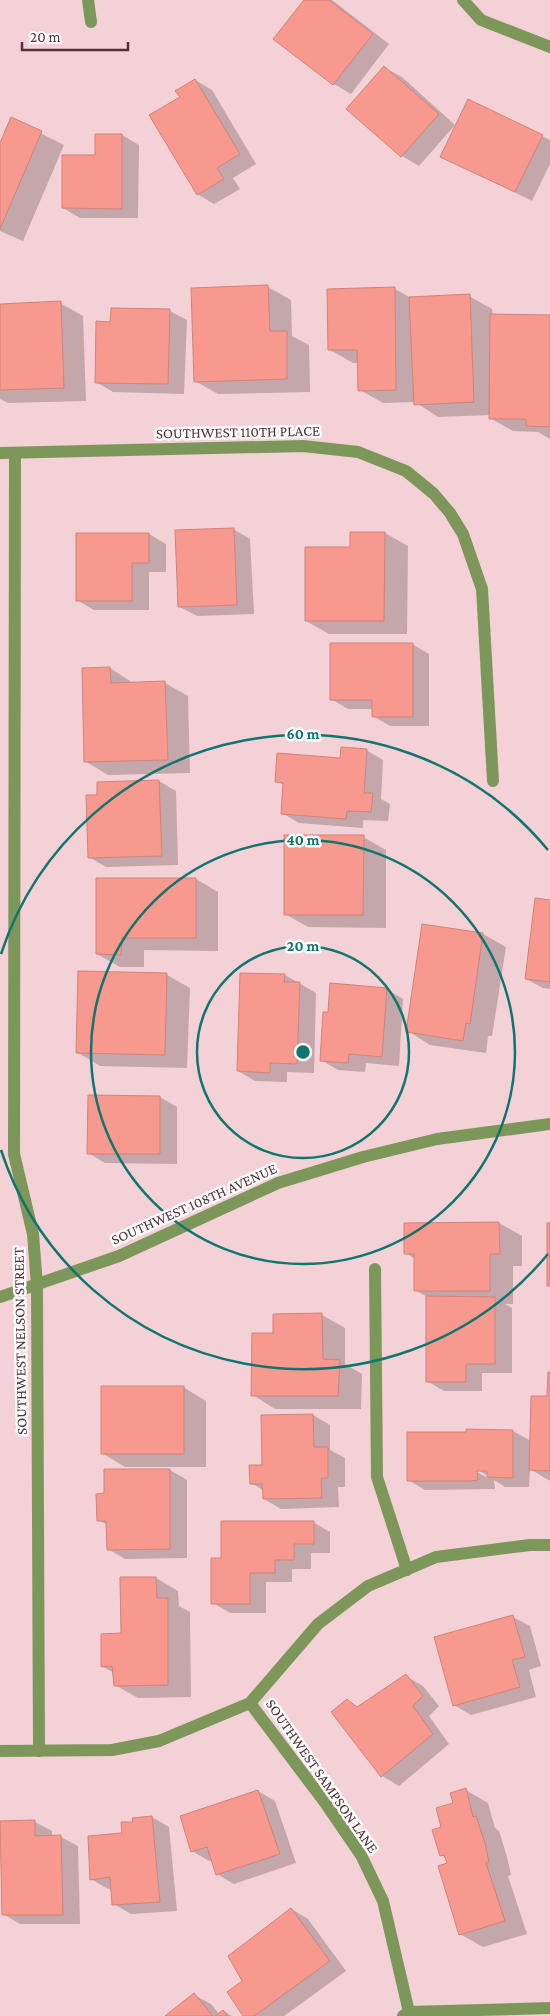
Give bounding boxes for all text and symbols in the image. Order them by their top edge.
scale bar [22,20,129,52]
text: 20 m [30,29,61,45]
street label: SOUTHWEST 110TH PLACE [156,423,320,441]
text: 60 m [287,726,320,742]
text: 40 m [287,832,320,848]
text: 20 m [287,938,319,954]
centre of rings [294,1043,312,1061]
street label: SOUTHWEST 108TH AVENUE [109,1160,279,1248]
street label: SOUTHWEST NELSON STREET [10,1247,30,1435]
street label: SOUTHWEST SAMPSON LANE [263,1696,381,1856]

